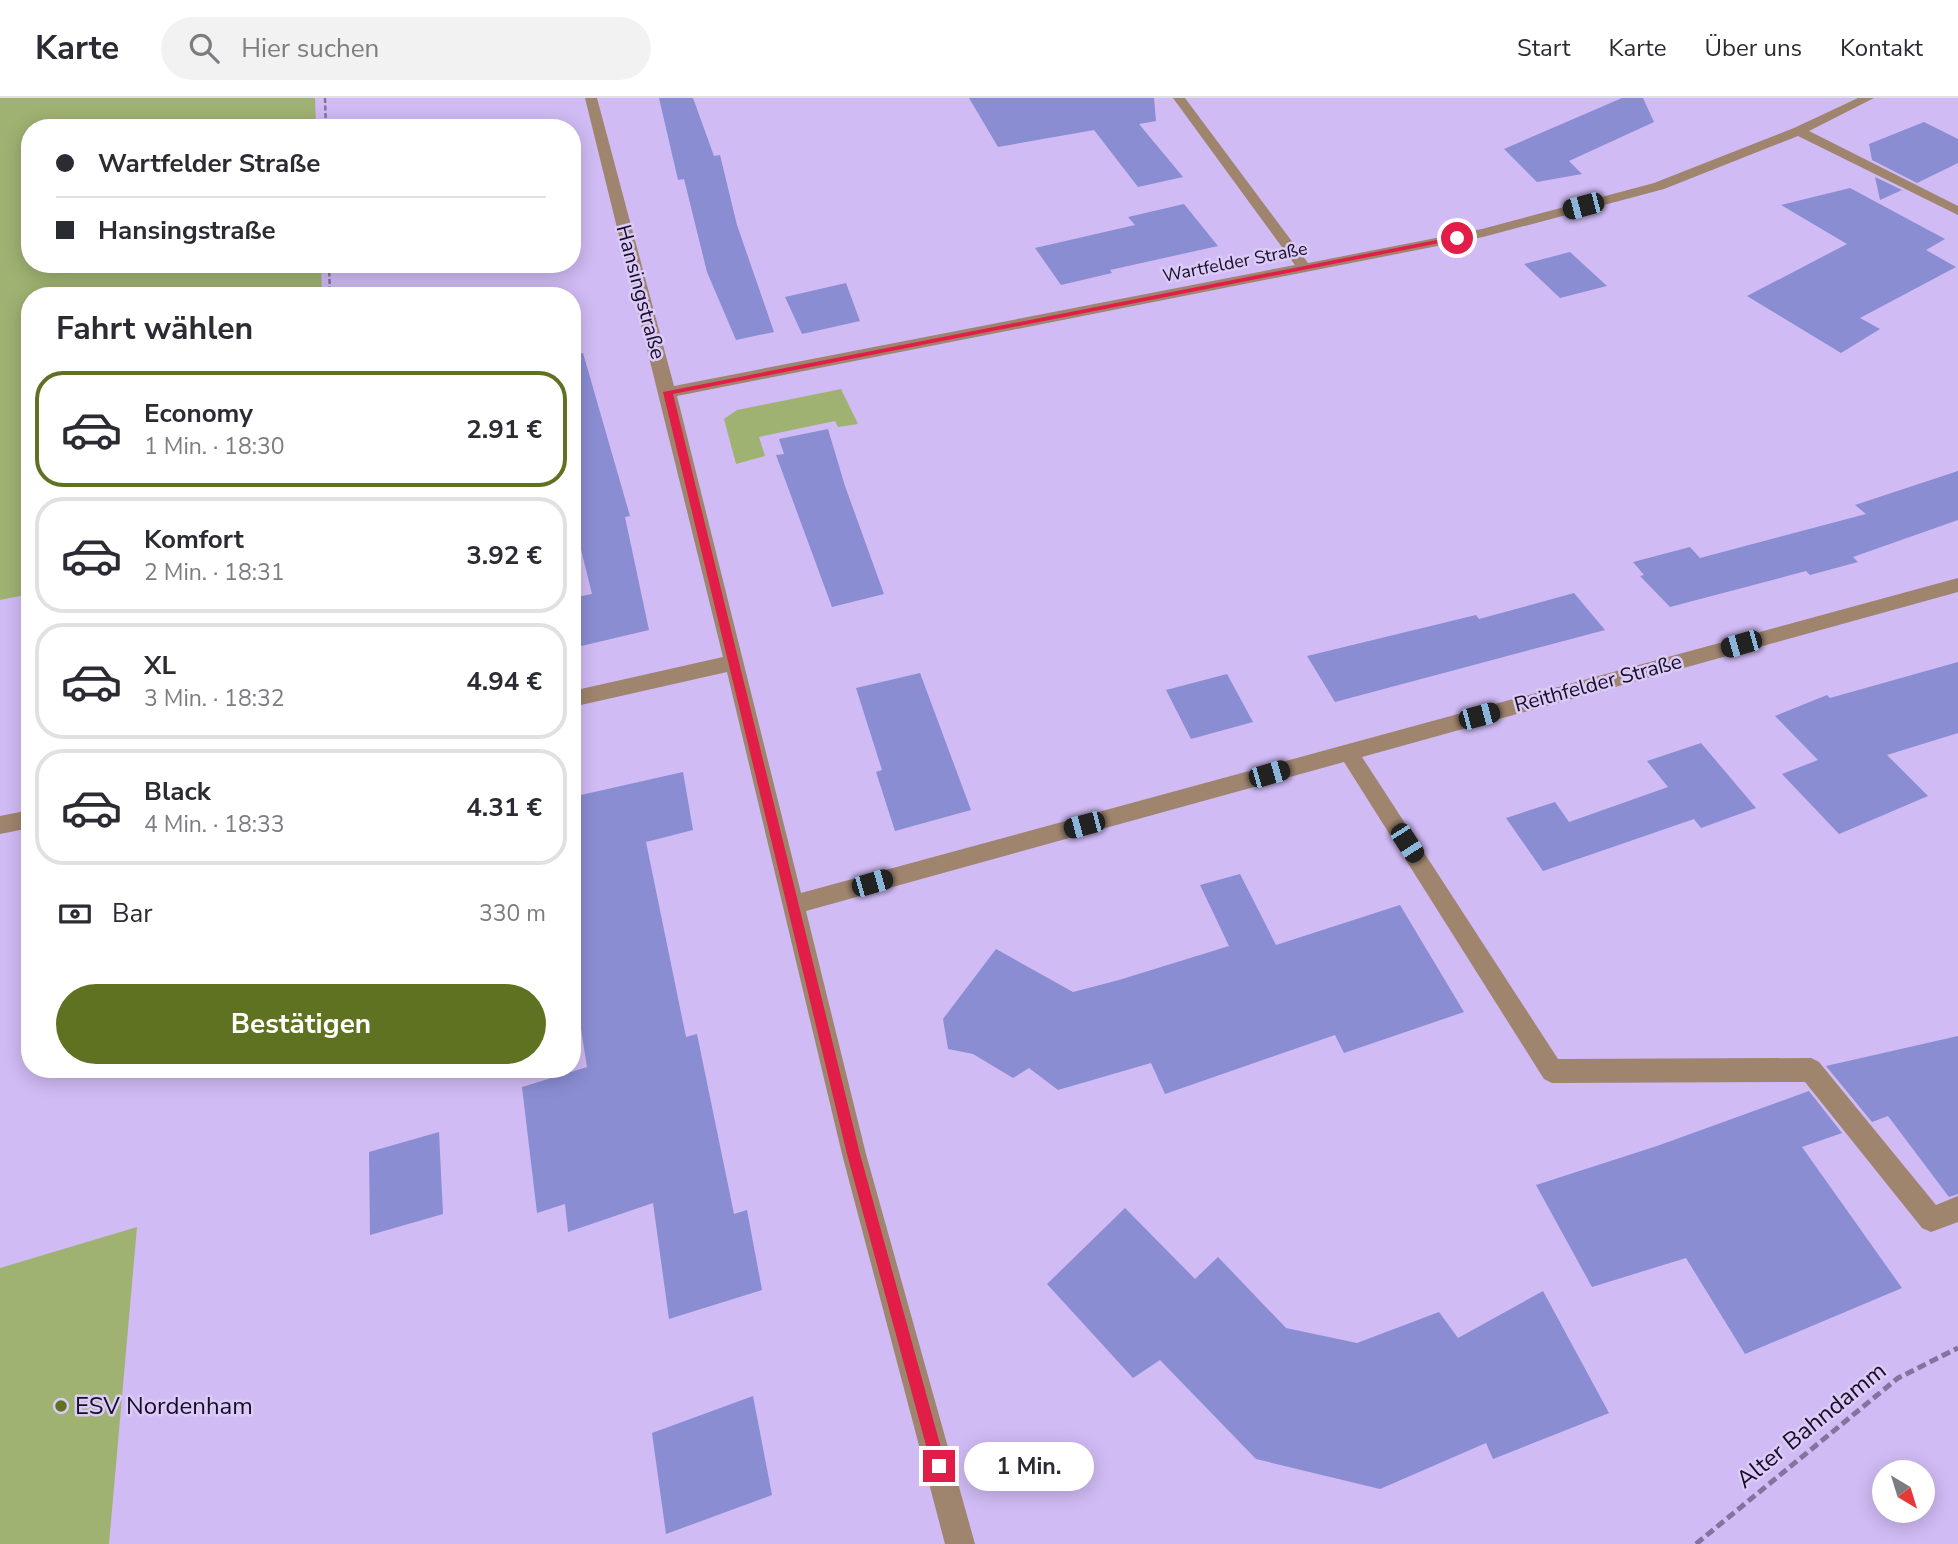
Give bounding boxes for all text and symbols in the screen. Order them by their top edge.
search box [161,17,651,80]
text: Karte [35,26,119,71]
icon: search [185,29,223,67]
text: Hier suchen [241,31,379,66]
text: Start [1517,32,1570,64]
text: Karte [1608,32,1666,64]
text: Über uns [1704,32,1802,64]
text: Kontakt [1840,32,1923,64]
text: Wartfelder Straße [98,146,320,181]
car [1560,190,1607,222]
text: Hansingstraße [98,213,276,248]
street label: Hansingstraße [610,222,672,362]
route start [1441,222,1473,254]
street label: Wartfelder Straße [1160,236,1310,288]
text: Fahrt wählen [56,307,253,350]
text: Economy [144,396,253,431]
icon: car [60,398,123,461]
text: 2.91 € [466,412,542,447]
text: 1 Min. · 18:30 [144,431,285,462]
text: Komfort [144,522,244,557]
icon: car [60,524,123,587]
text: 3.92 € [466,538,542,573]
text: 2 Min. · 18:31 [144,557,285,588]
car [1718,628,1765,660]
street label: Reithfelder Straße [1511,647,1685,719]
text: XL [144,648,176,683]
icon: car [60,650,123,713]
text: 4.94 € [466,664,542,699]
text: 3 Min. · 18:32 [144,683,285,714]
car [1456,700,1503,732]
car [1246,758,1293,790]
text: Black [144,774,211,809]
icon: car [60,776,123,839]
text: 4.31 € [466,790,542,825]
text: 4 Min. · 18:33 [144,809,285,840]
car [1061,809,1108,841]
car [1387,820,1428,866]
car [849,867,896,899]
icon: cash [56,895,94,933]
text: Bar [112,896,153,931]
text: 330 m [479,898,546,929]
button: Bestätigen [56,984,546,1064]
street label: Alter Bahndamm [1729,1355,1893,1495]
place label: ESV Nordenham [75,1390,253,1422]
marker: ESV Nordenham [53,1398,69,1414]
callout: 1 Min. [964,1442,1093,1490]
route end [923,1450,955,1482]
text: 1 Min. [997,1451,1062,1482]
north arrow [1872,1460,1936,1522]
map controls [1872,1460,1935,1523]

